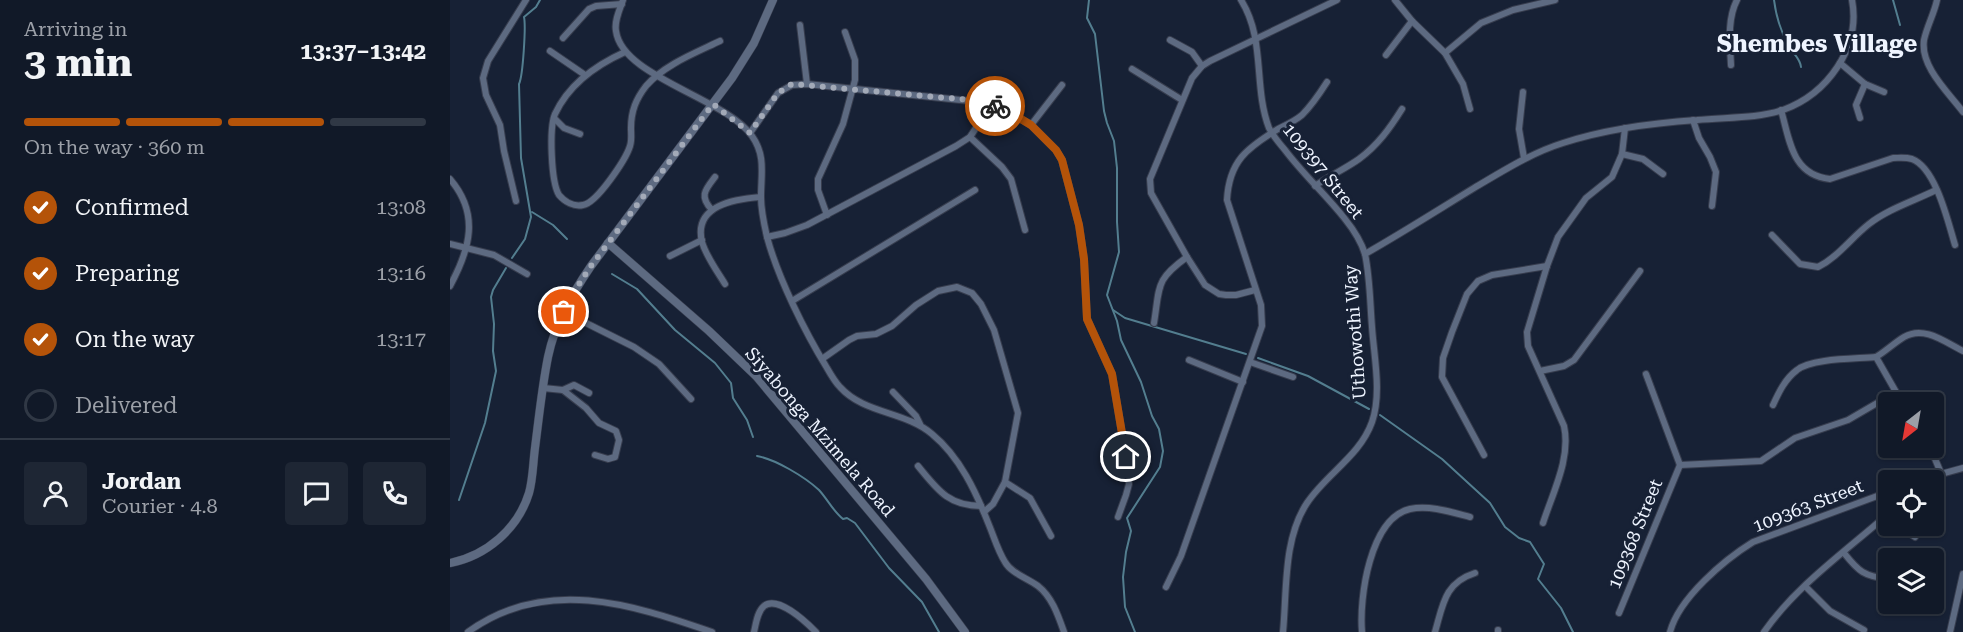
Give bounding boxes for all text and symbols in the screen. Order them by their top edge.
text: Arriving in [24,17,127,41]
district label: Shembes Village [1717,30,1917,58]
text: 13:37–13:42 [300,39,426,64]
text: 3 min [24,40,132,86]
courier [965,76,1025,136]
icon: bike [979,90,1012,123]
street label: 109397 Street [1279,119,1368,223]
text: On the way · 360 m [24,135,205,159]
icon: check [24,191,57,224]
text: Confirmed [75,195,189,220]
text: 13:08 [376,195,426,219]
icon: check [24,257,57,290]
text: Preparing [75,261,179,286]
text: 13:16 [376,261,426,285]
street label: Uthowothi Way [1339,264,1370,400]
pin [538,286,589,337]
icon: bag [547,295,580,328]
icon: check [24,323,57,356]
text: On the way [75,327,195,352]
text: 13:17 [376,327,426,351]
street label: Siyabonga Mzimela Road [741,343,900,521]
north arrow [1878,392,1944,458]
map controls [1878,392,1944,614]
text: Delivered [75,393,177,418]
pin [1100,431,1151,482]
icon: home [1109,440,1142,473]
button: person [24,462,87,525]
button: chat [285,462,348,525]
button: phone [363,462,426,525]
text: Jordan [102,469,181,494]
button: locate [1878,470,1944,536]
street label: 109363 Street [1750,475,1866,536]
street label: 109368 Street [1603,476,1666,592]
text: Courier · 4.8 [102,494,218,518]
button: layers [1878,548,1944,614]

